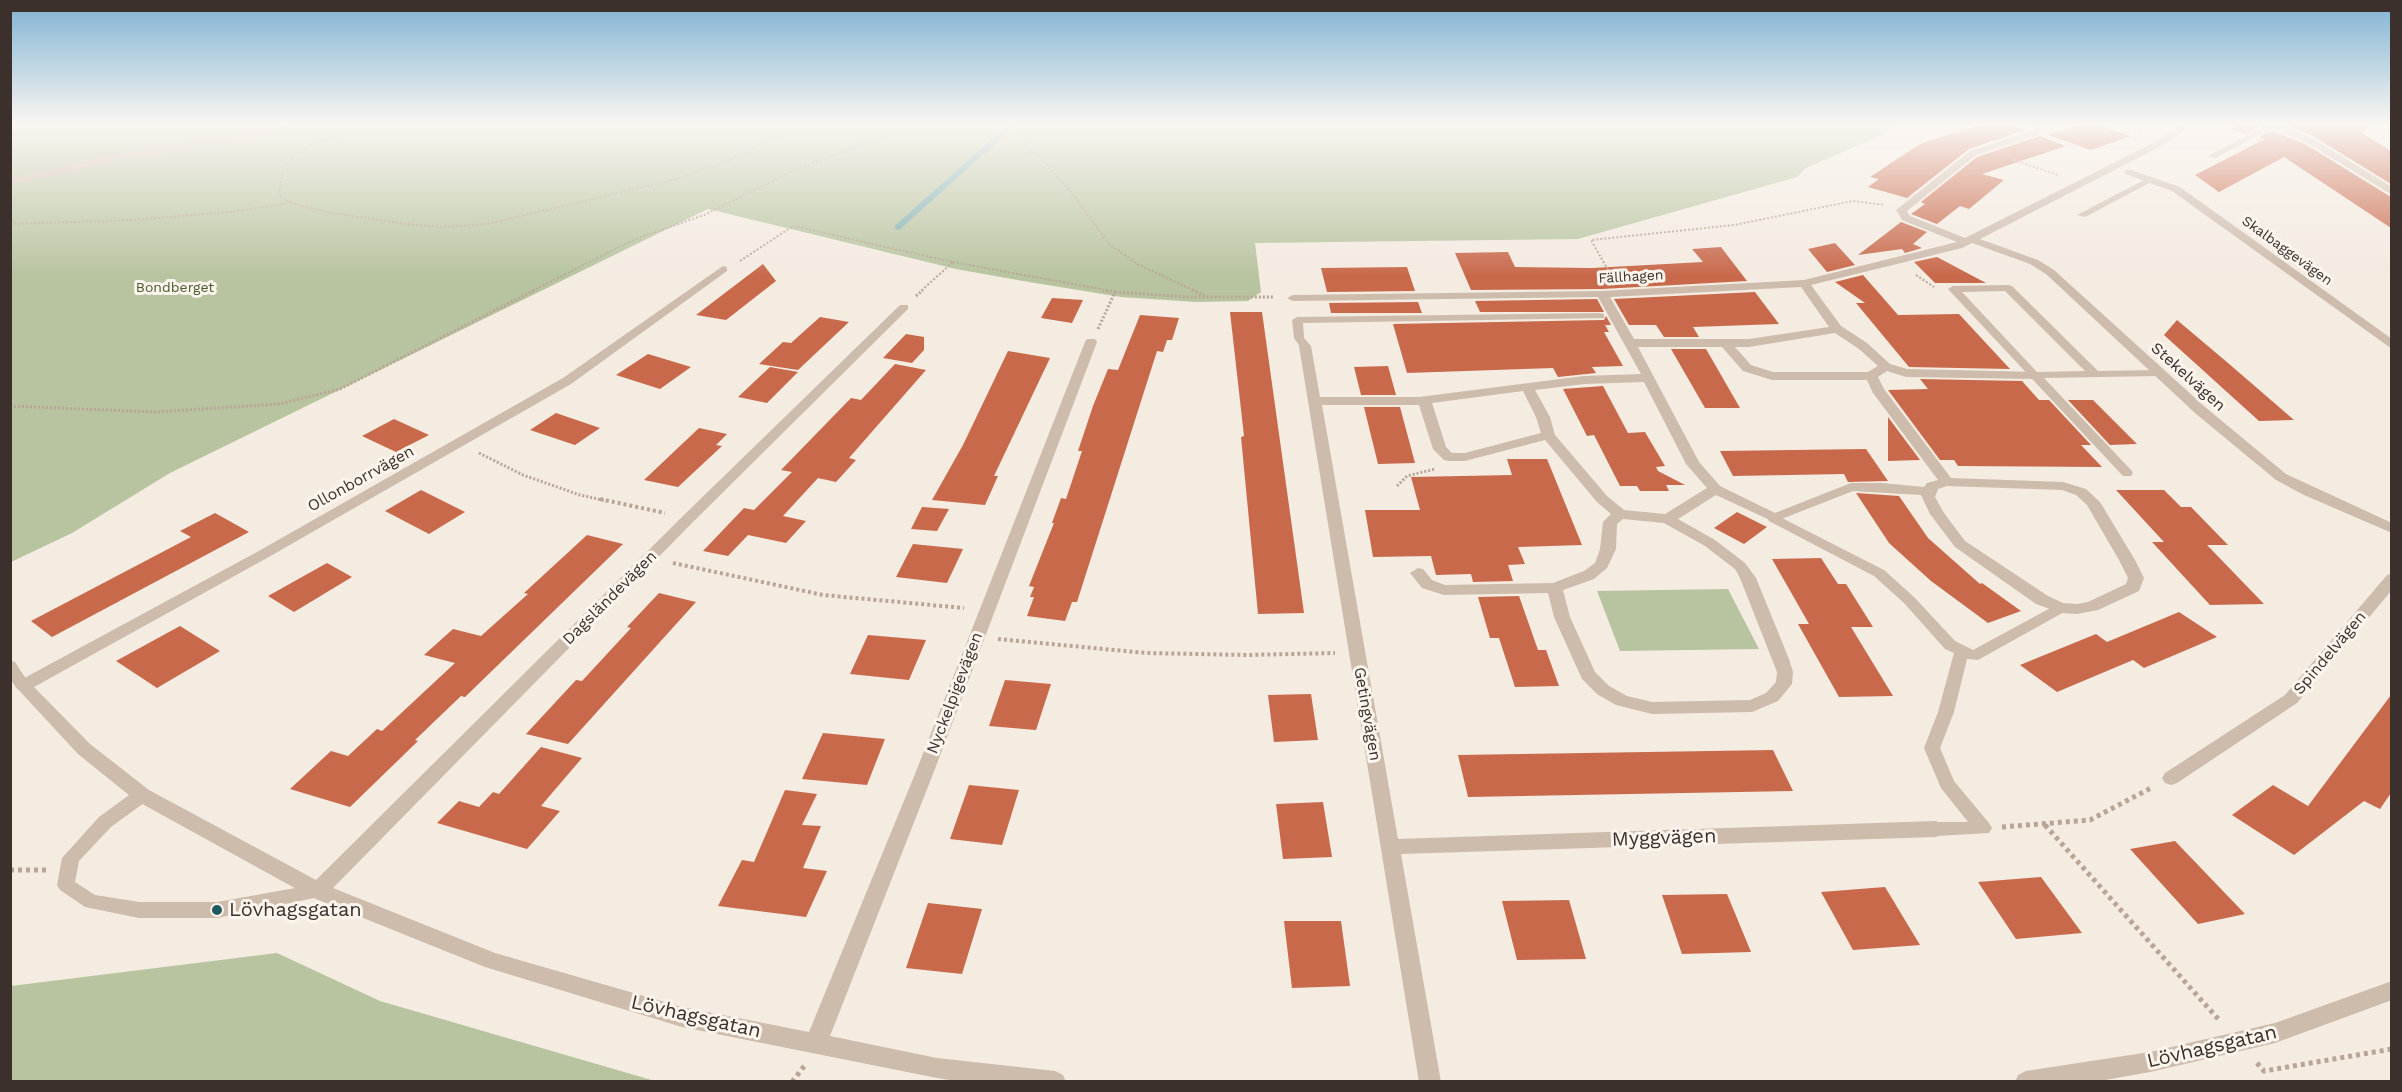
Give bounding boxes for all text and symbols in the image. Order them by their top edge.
street label: Skalbaggevägen [2239,213,2335,289]
street label: Fällhagen [1598,267,1664,287]
park label: Bondberget [136,280,214,296]
street label: Stekelvägen [2147,339,2229,415]
street label: Ollonborrvägen [304,442,418,516]
street label: Dagsländevägen [559,547,661,649]
street label: Spindelvägen [2290,607,2370,699]
street label: Nyckelpigevägen [923,630,987,756]
street label: Getingvägen [1349,666,1385,762]
street label: Myggvägen [1611,824,1717,852]
place label: Lövhagsgatan [229,898,362,922]
marker: Lövhagsgatan [210,903,224,917]
street label: Lövhagsgatan [629,990,763,1044]
street label: Lövhagsgatan [2145,1020,2279,1074]

